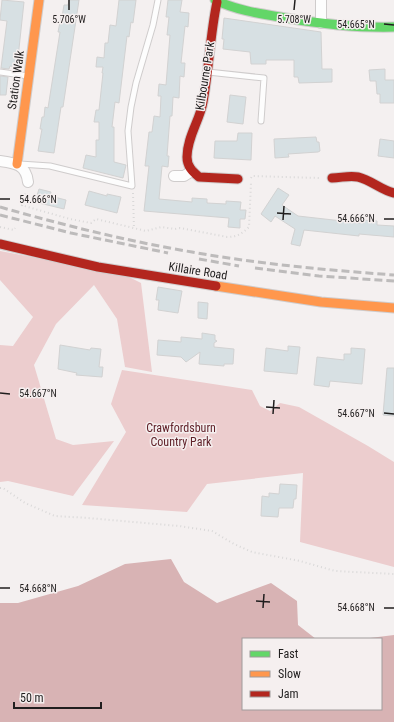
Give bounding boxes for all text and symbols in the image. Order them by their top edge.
text: 5.706°W [52,14,86,25]
text: 5.708°W [277,14,311,25]
text: 54.665°N [337,19,375,30]
street label: Kilbourne Park [193,40,217,111]
street label: Station Walk [5,49,27,110]
text: 54.666°N [19,194,57,205]
text: 54.666°N [337,213,375,224]
street label: Killaire Road [168,259,228,283]
text: 54.667°N [19,388,57,399]
text: 54.667°N [337,408,375,419]
park label: Crawfordsburn Country Park [146,421,216,449]
text: 54.668°N [19,583,57,594]
text: 54.668°N [337,602,375,613]
legend [242,638,382,710]
text: Fast [278,647,299,661]
text: Slow [278,667,301,681]
scale bar [14,684,101,710]
text: Jam [278,687,299,701]
text: 50 m [20,691,44,705]

